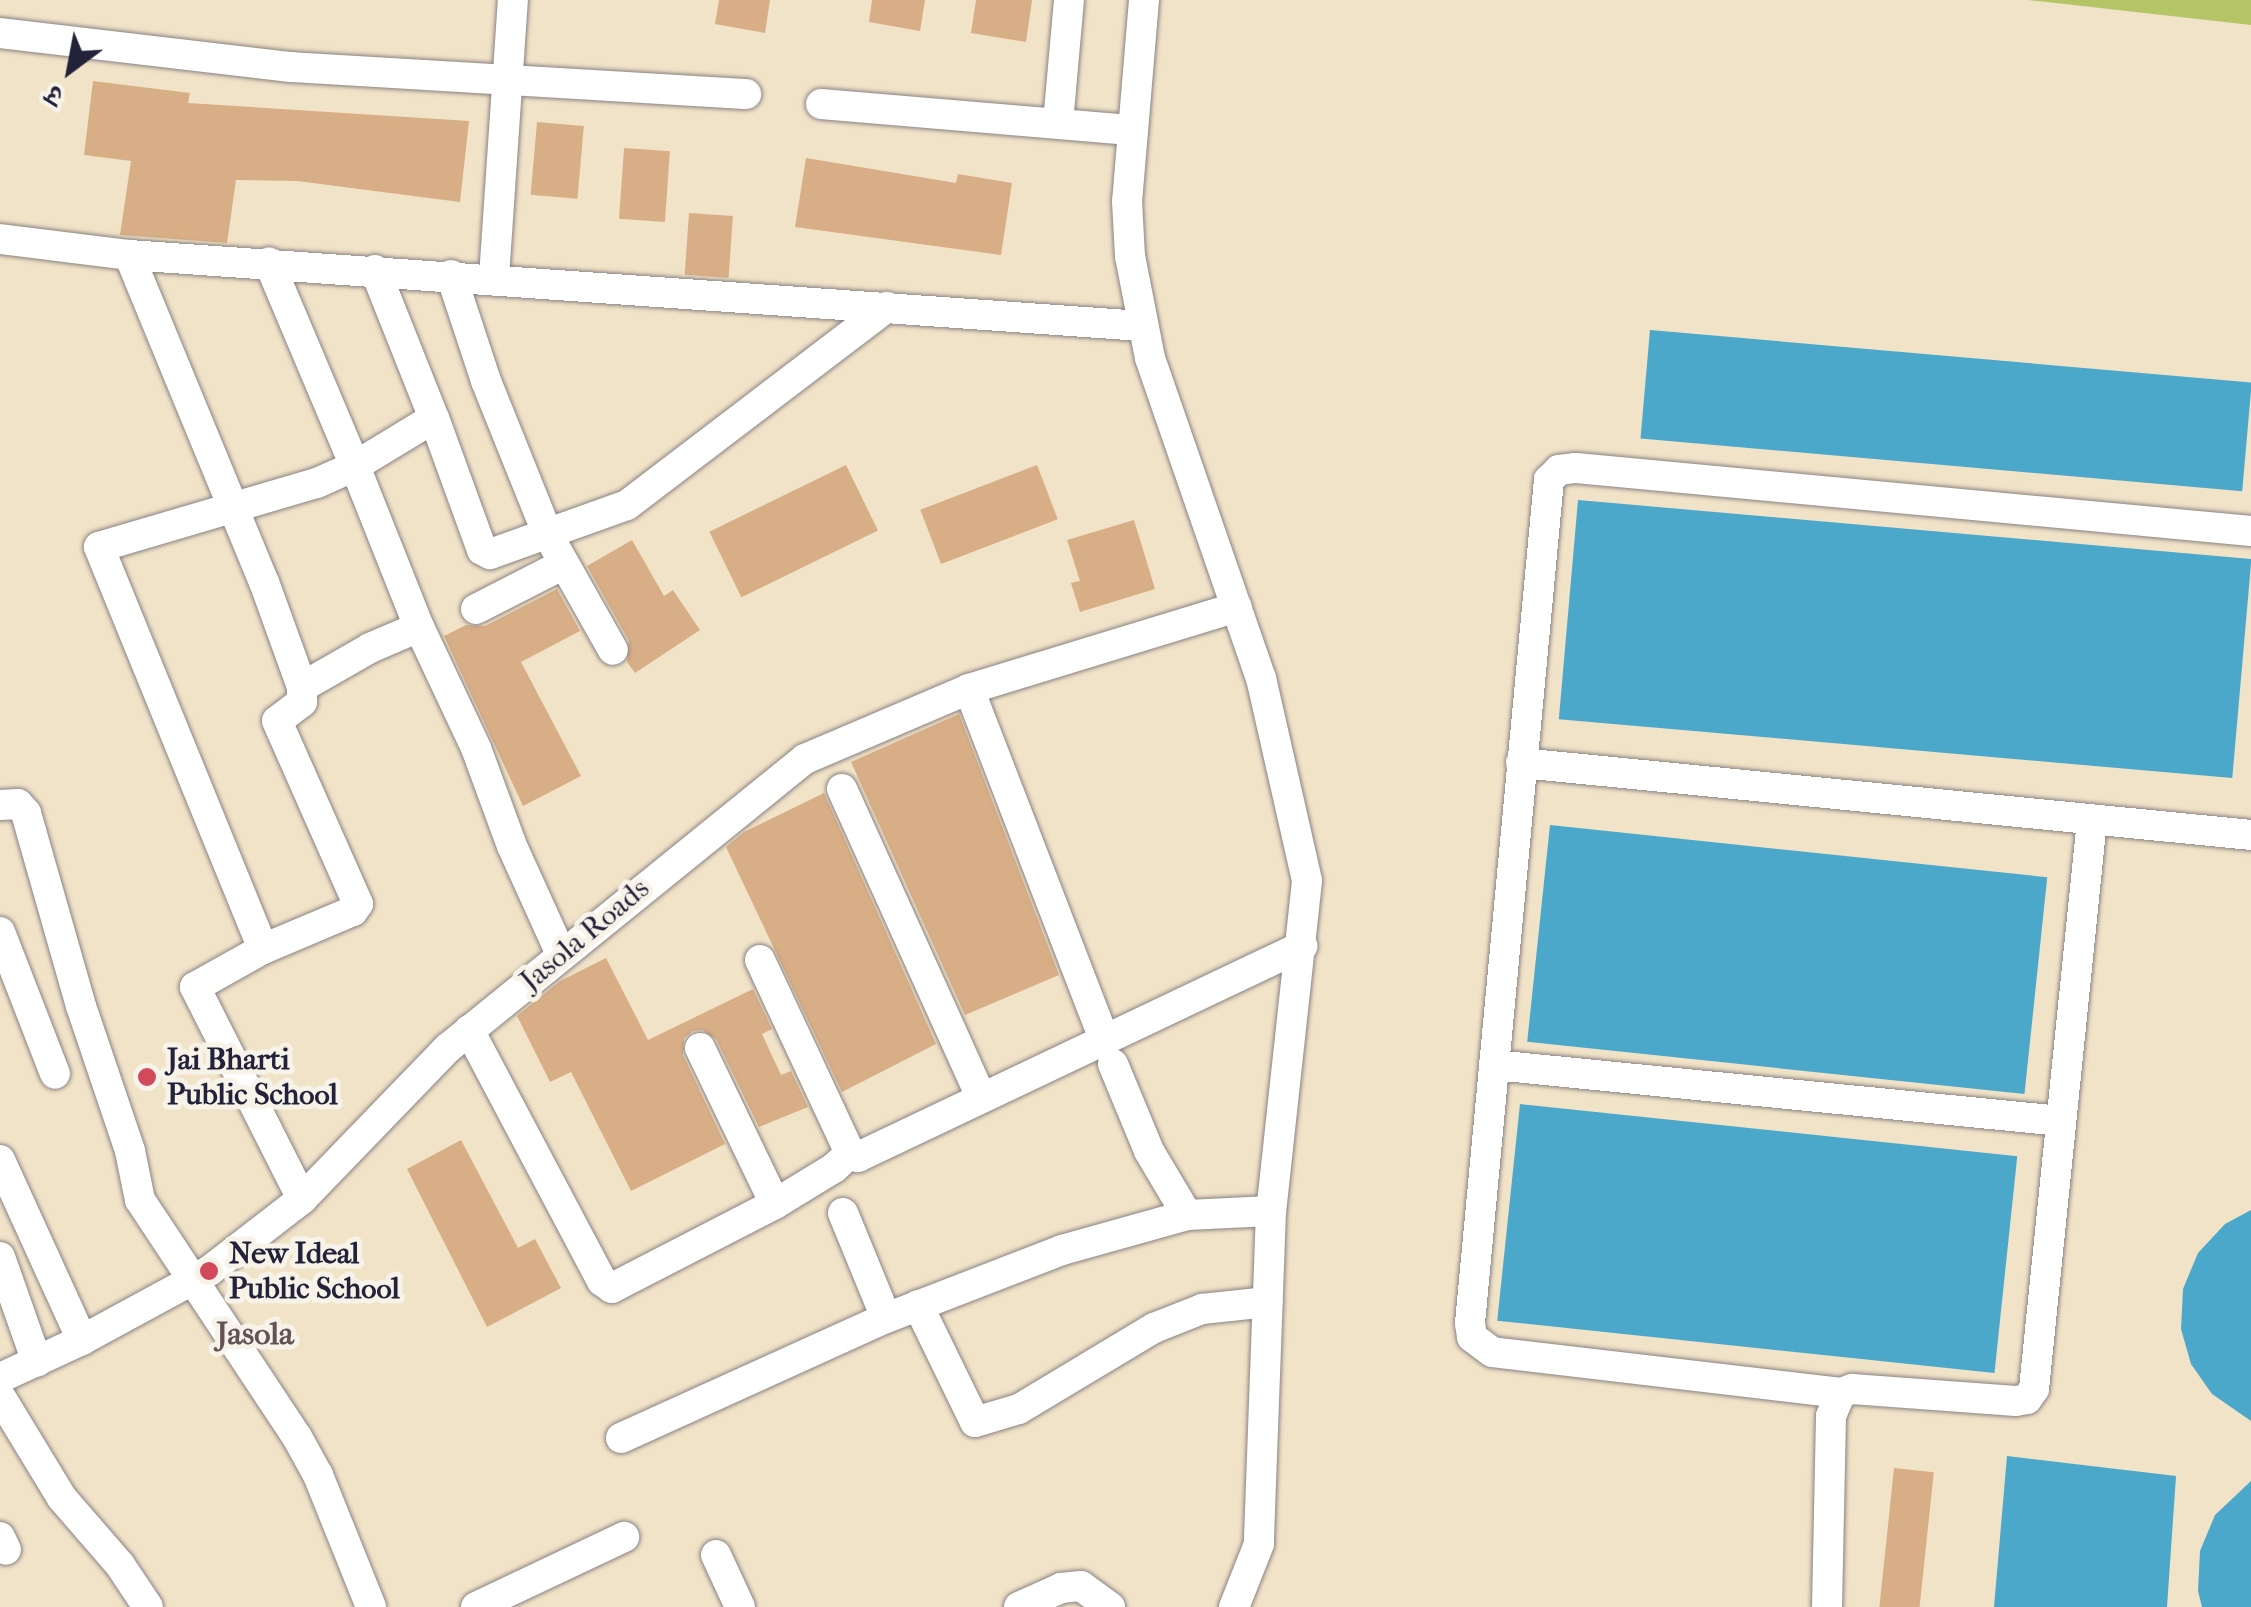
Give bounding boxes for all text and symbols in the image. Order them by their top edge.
north arrow [20,20,120,120]
text: उ [39,78,69,114]
street label: Jasola Roads [513,871,657,999]
place label: Jai Bharti Public School [167,1042,338,1112]
marker: Jai Bharti Public School [136,1066,158,1088]
place label: New Ideal Public School [229,1236,400,1306]
marker: New Ideal Public School [198,1260,220,1282]
district label: Jasola [216,1315,294,1353]

